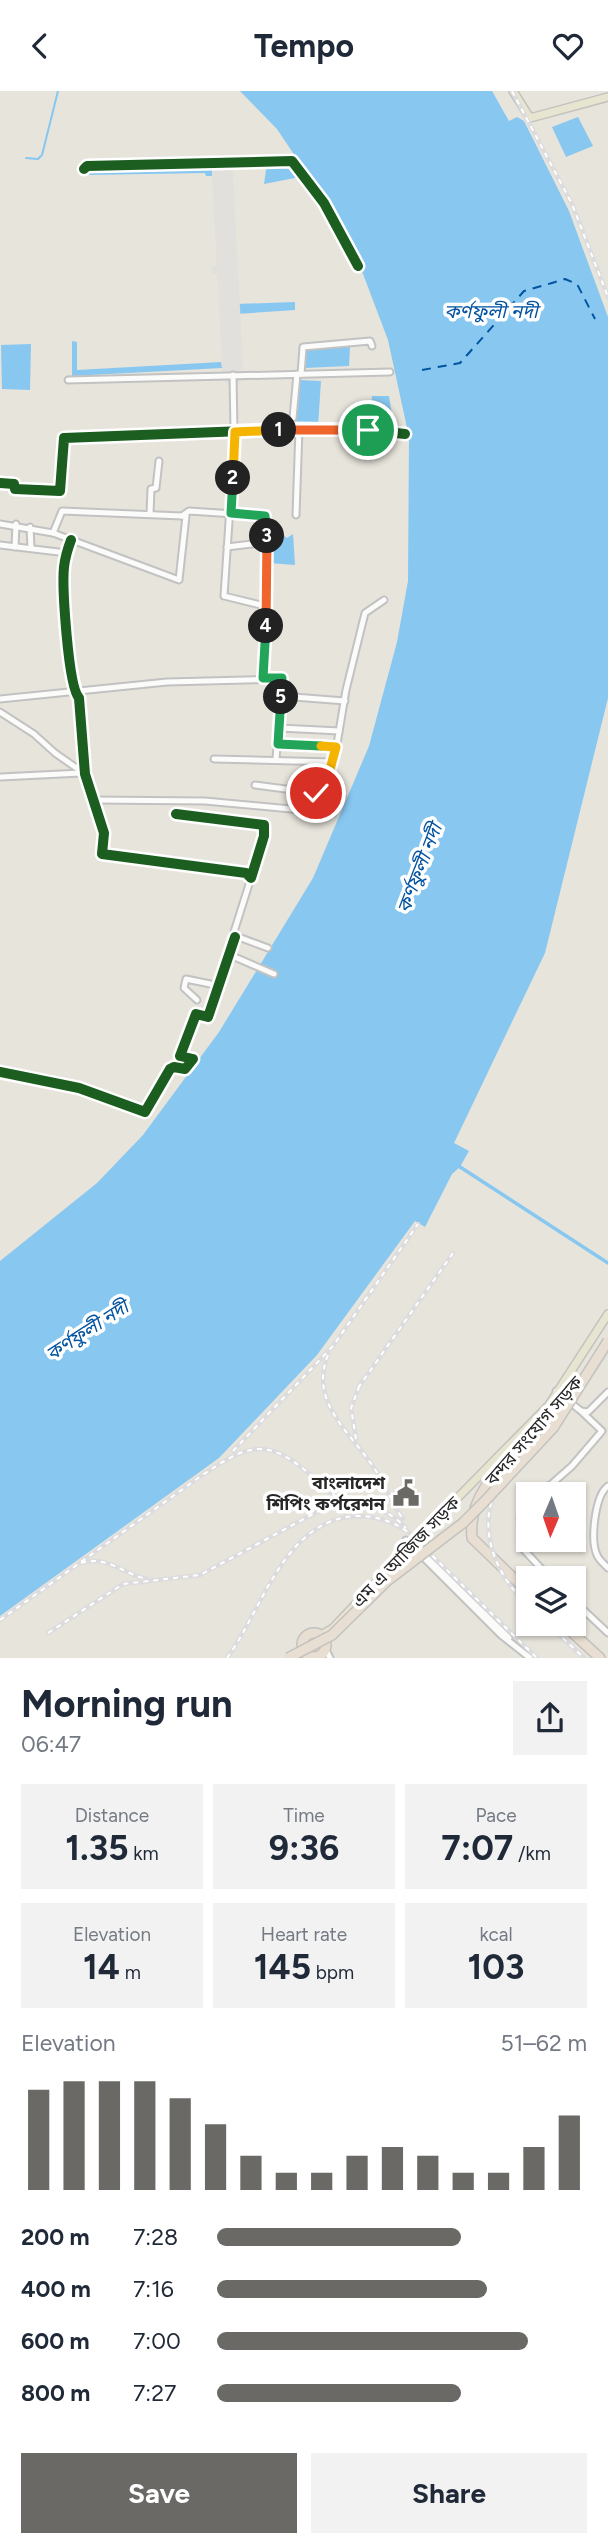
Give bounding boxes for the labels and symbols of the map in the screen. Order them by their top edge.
water label: কর্ণফুলী নদী [444,300,542,323]
pin [338,400,398,460]
pin: 1 [262,413,296,447]
pin: 2 [216,461,250,495]
pin: 3 [250,519,284,553]
pin: 4 [248,609,284,643]
pin: 5 [264,679,298,715]
pin [286,763,346,823]
water label: কর্ণফুলী নদী [392,817,448,916]
water label: কর্ণফুলী নদী [42,1293,136,1366]
street label: বন্দর সংযোগ সড়ক [480,1372,588,1491]
place label: বাংলাদেশ শিপিং কর্পরেশন [265,1472,386,1515]
public building icon: বাংলাদেশ শিপিং কর্পরেশন [391,1478,421,1508]
north arrow [516,1482,586,1552]
street label: এম এ আজিজ সড়ক [347,1492,465,1612]

